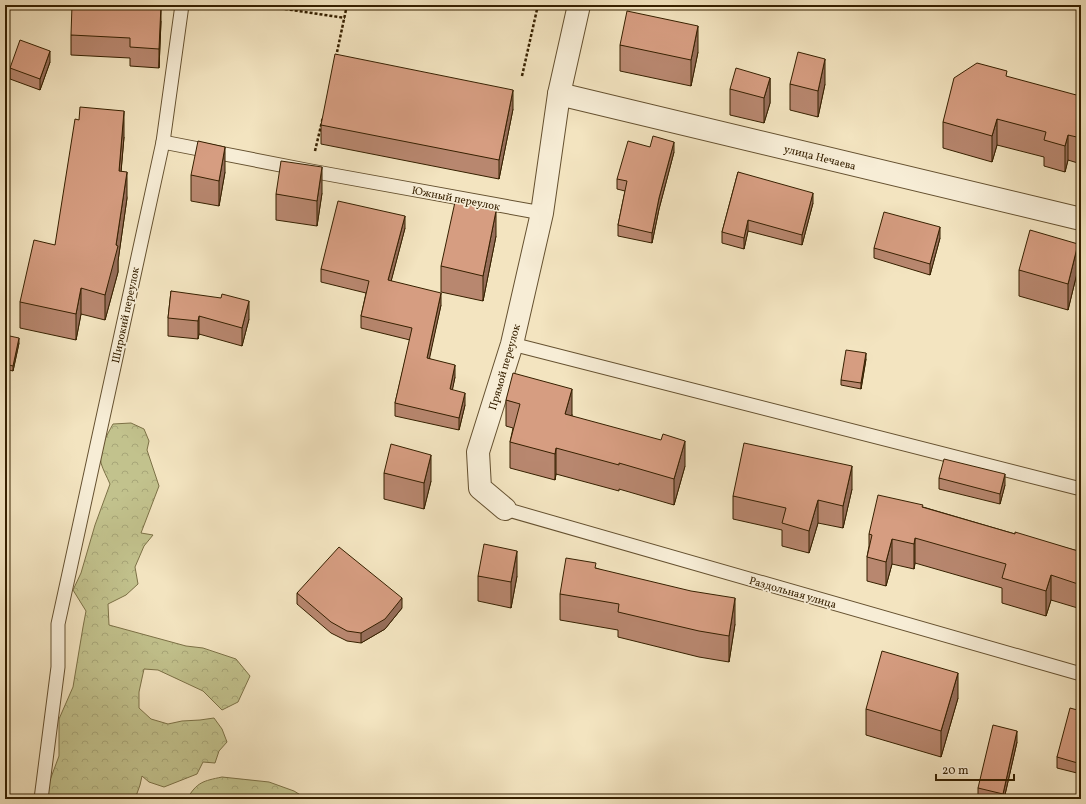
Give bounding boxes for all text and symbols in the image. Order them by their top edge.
street label: улица Нечаева [782,142,858,175]
street label: Южный переулок [410,184,501,215]
street label: Широкий переулок [109,266,144,365]
street label: Прямой переулок [486,323,525,412]
street label: Раздольная улица [747,574,839,613]
scale bar [936,756,1014,782]
text: 20 m [942,763,969,779]

